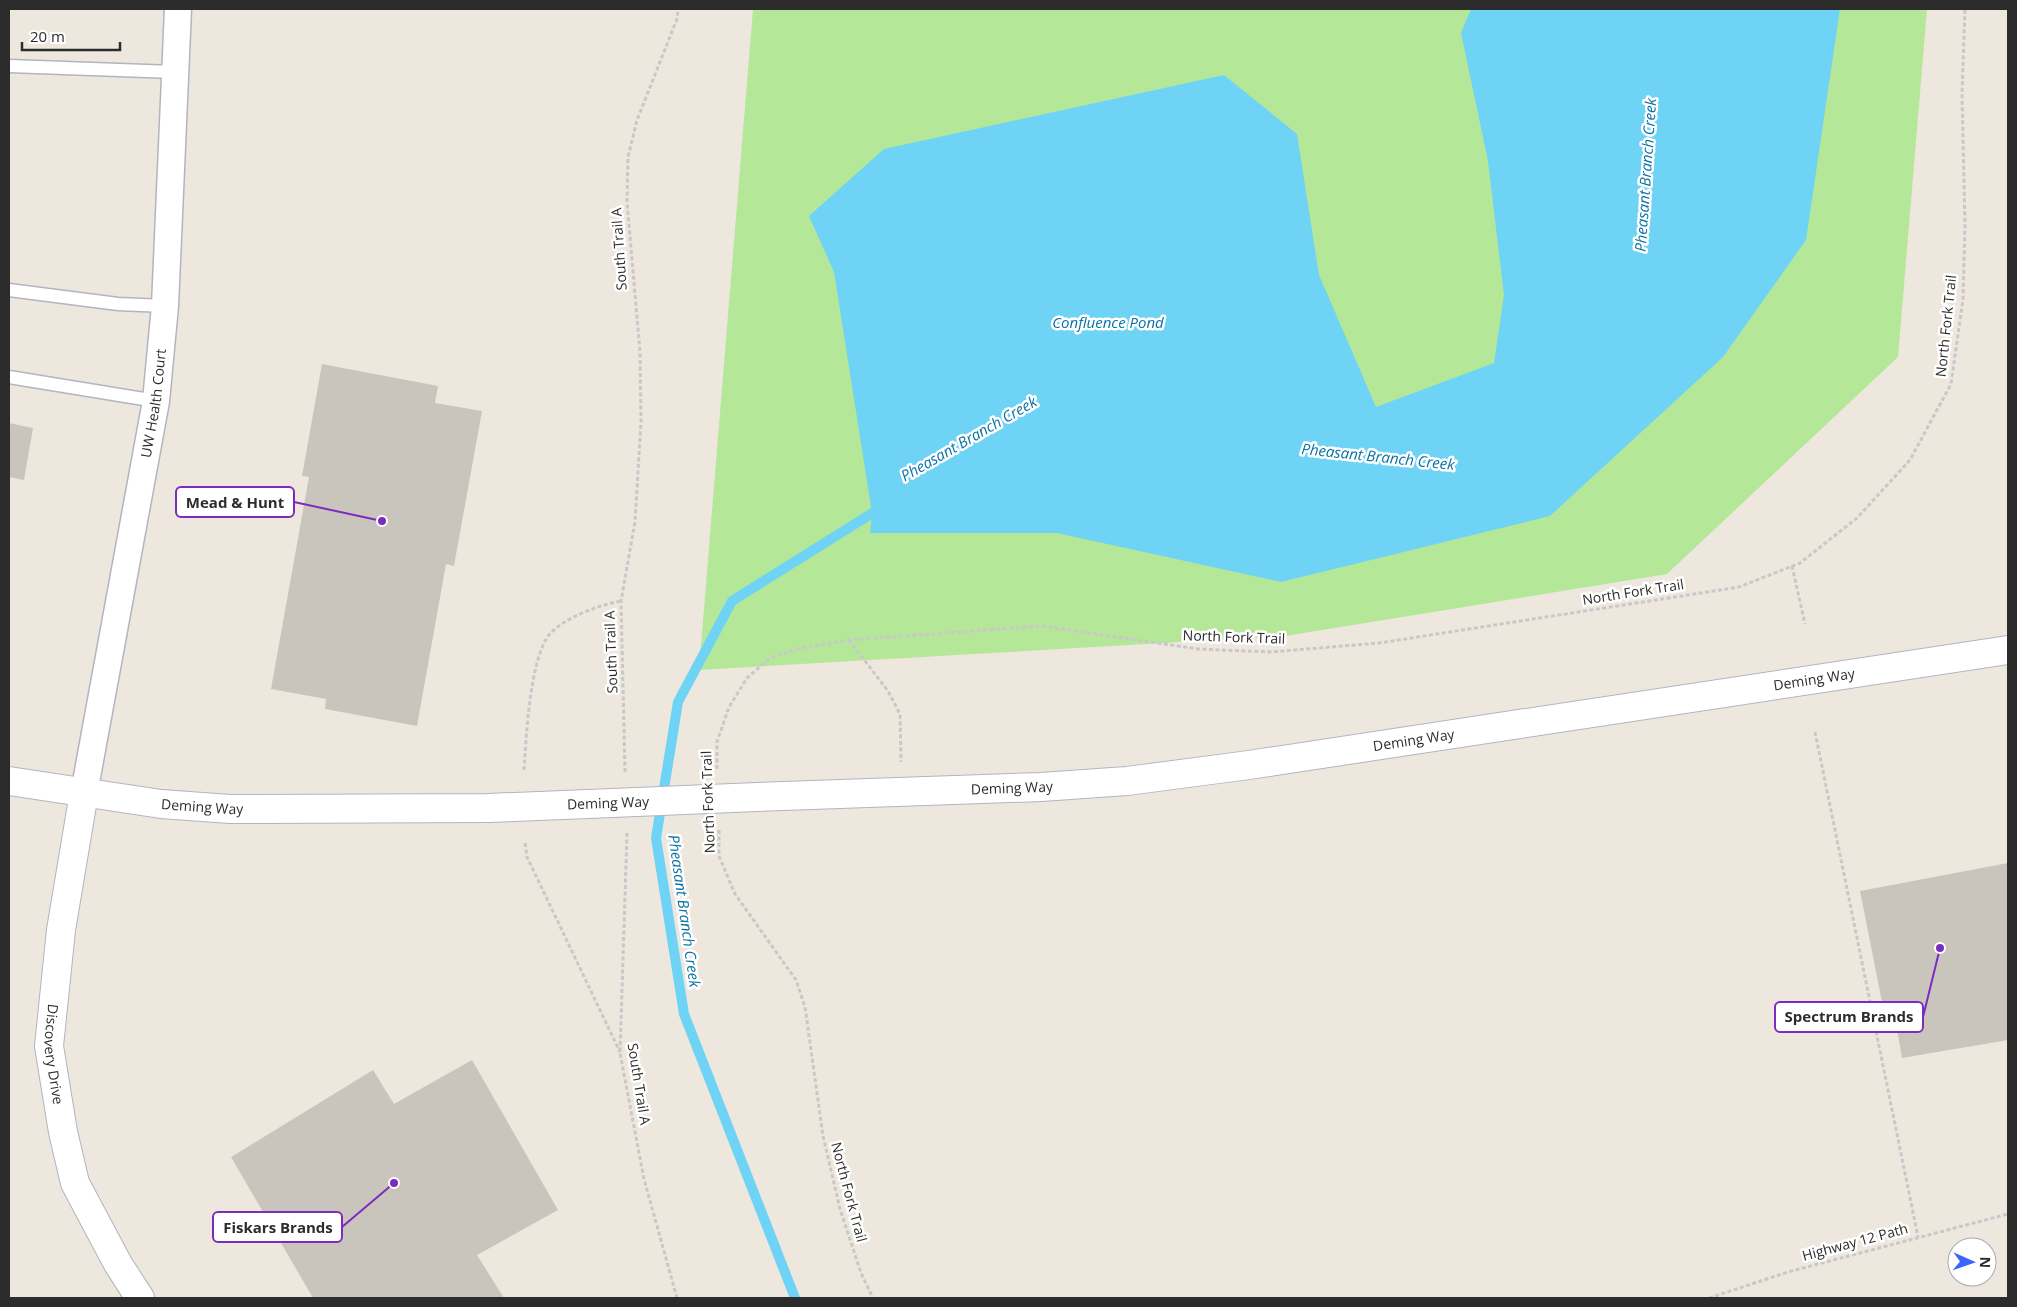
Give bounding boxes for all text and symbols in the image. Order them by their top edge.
scale bar [22,20,120,52]
text: 20 m [30,26,65,46]
water label: Pheasant Branch Creek [1630,97,1660,252]
street label: South Trail A [606,207,631,291]
street label: North Fork Trail [1931,274,1960,378]
water label: Confluence Pond [1052,312,1164,332]
street label: UW Health Court [136,348,170,459]
water label: Pheasant Branch Creek [897,391,1041,485]
water label: Pheasant Branch Creek [1301,438,1456,474]
callout: Mead & Hunt [176,487,294,517]
text: Mead & Hunt [186,492,285,512]
street label: North Fork Trail [1581,574,1685,609]
street label: South Trail A [600,610,621,694]
street label: North Fork Trail [1182,625,1286,648]
street label: Deming Way [1772,663,1857,694]
street label: Deming Way [1372,724,1457,755]
street label: North Fork Trail [696,750,719,854]
street label: Deming Way [970,776,1054,798]
street label: Deming Way [567,792,650,813]
street label: Deming Way [161,794,244,818]
water label: Pheasant Branch Creek [664,833,706,989]
callout: Spectrum Brands [1775,1002,1923,1032]
street label: Discovery Drive [40,1003,68,1106]
text: Spectrum Brands [1785,1006,1913,1026]
street label: South Trail A [624,1042,655,1126]
street label: North Fork Trail [827,1140,872,1244]
callout: Fiskars Brands [213,1212,342,1242]
text: Fiskars Brands [223,1217,333,1237]
street label: Highway 12 Path [1800,1218,1910,1265]
north arrow [1947,1237,1997,1287]
text: N [1976,1256,1995,1268]

